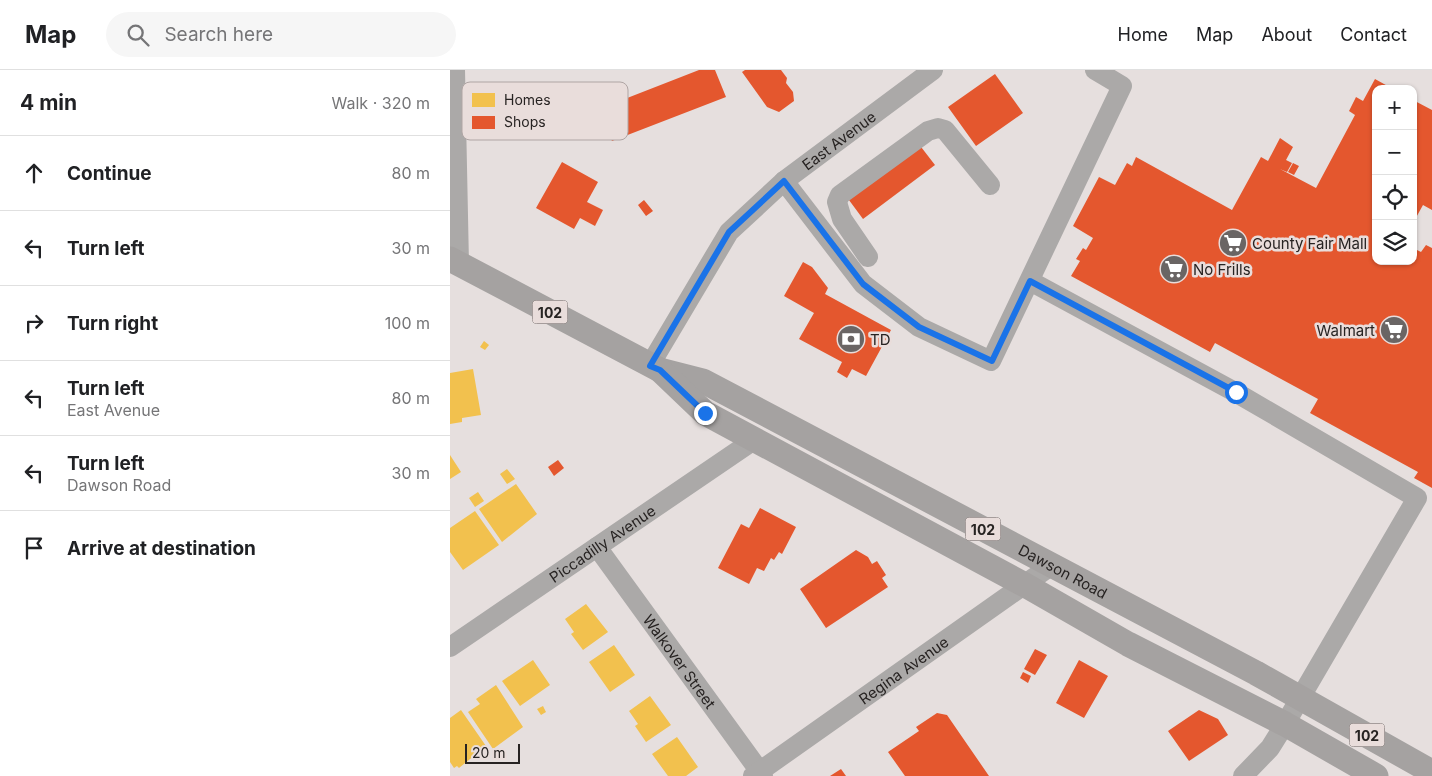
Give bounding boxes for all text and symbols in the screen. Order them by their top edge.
search box [106,12,456,57]
text: Map [25,20,76,49]
icon: search [124,21,152,49]
text: Search here [164,23,273,46]
text: Home [1118,24,1168,45]
text: Map [1196,24,1233,45]
text: About [1261,24,1312,45]
text: Contact [1340,24,1407,45]
legend [462,82,628,140]
map controls [1372,85,1417,265]
button: + [1372,85,1417,130]
text: 4 min [20,90,77,115]
text: Homes [504,91,551,108]
text: Walk · 320 m [332,93,430,113]
street label: East Avenue [798,107,879,174]
text: Shops [504,113,546,130]
button: − [1372,130,1417,175]
icon: ahead [20,159,48,187]
text: Continue [67,162,152,185]
text: 80 m [391,163,430,183]
button: locate [1372,175,1417,220]
button: layers [1372,220,1417,265]
supermarket icon: County Fair Mall [1218,228,1248,258]
icon: left [20,234,48,262]
place label: County Fair Mall [1252,234,1367,253]
text: Turn left [67,237,145,260]
text: 30 m [392,238,430,258]
supermarket icon: No Frills [1159,254,1189,284]
place label: No Frills [1193,260,1251,279]
road number: 102 [532,300,568,323]
icon: right [20,309,48,337]
text: Turn right [67,312,158,335]
text: 100 m [385,313,430,333]
supermarket icon: Walmart [1379,315,1409,345]
place label: Walmart [1317,321,1375,340]
bank icon: TD [836,324,866,354]
place label: TD [870,330,891,349]
text: Turn left [67,377,145,400]
route start [1225,381,1248,404]
icon: left [20,384,48,412]
text: 80 m [391,388,430,408]
text: East Avenue [67,400,160,420]
route end [694,402,717,425]
text: Turn left [67,452,145,475]
icon: left [20,459,48,487]
text: 30 m [392,463,430,483]
text: Dawson Road [67,475,171,495]
street label: Piccadilly Avenue [545,501,659,586]
road number: 102 [966,518,1000,540]
icon: arrive [20,534,48,562]
text: Arrive at destination [67,537,256,560]
street label: Dawson Road [1015,540,1111,602]
street label: Walkover Street [639,610,720,712]
street label: Regina Avenue [855,632,952,708]
road number: 102 [1350,724,1384,746]
scale bar [465,741,520,764]
text: 20 m [472,744,506,761]

